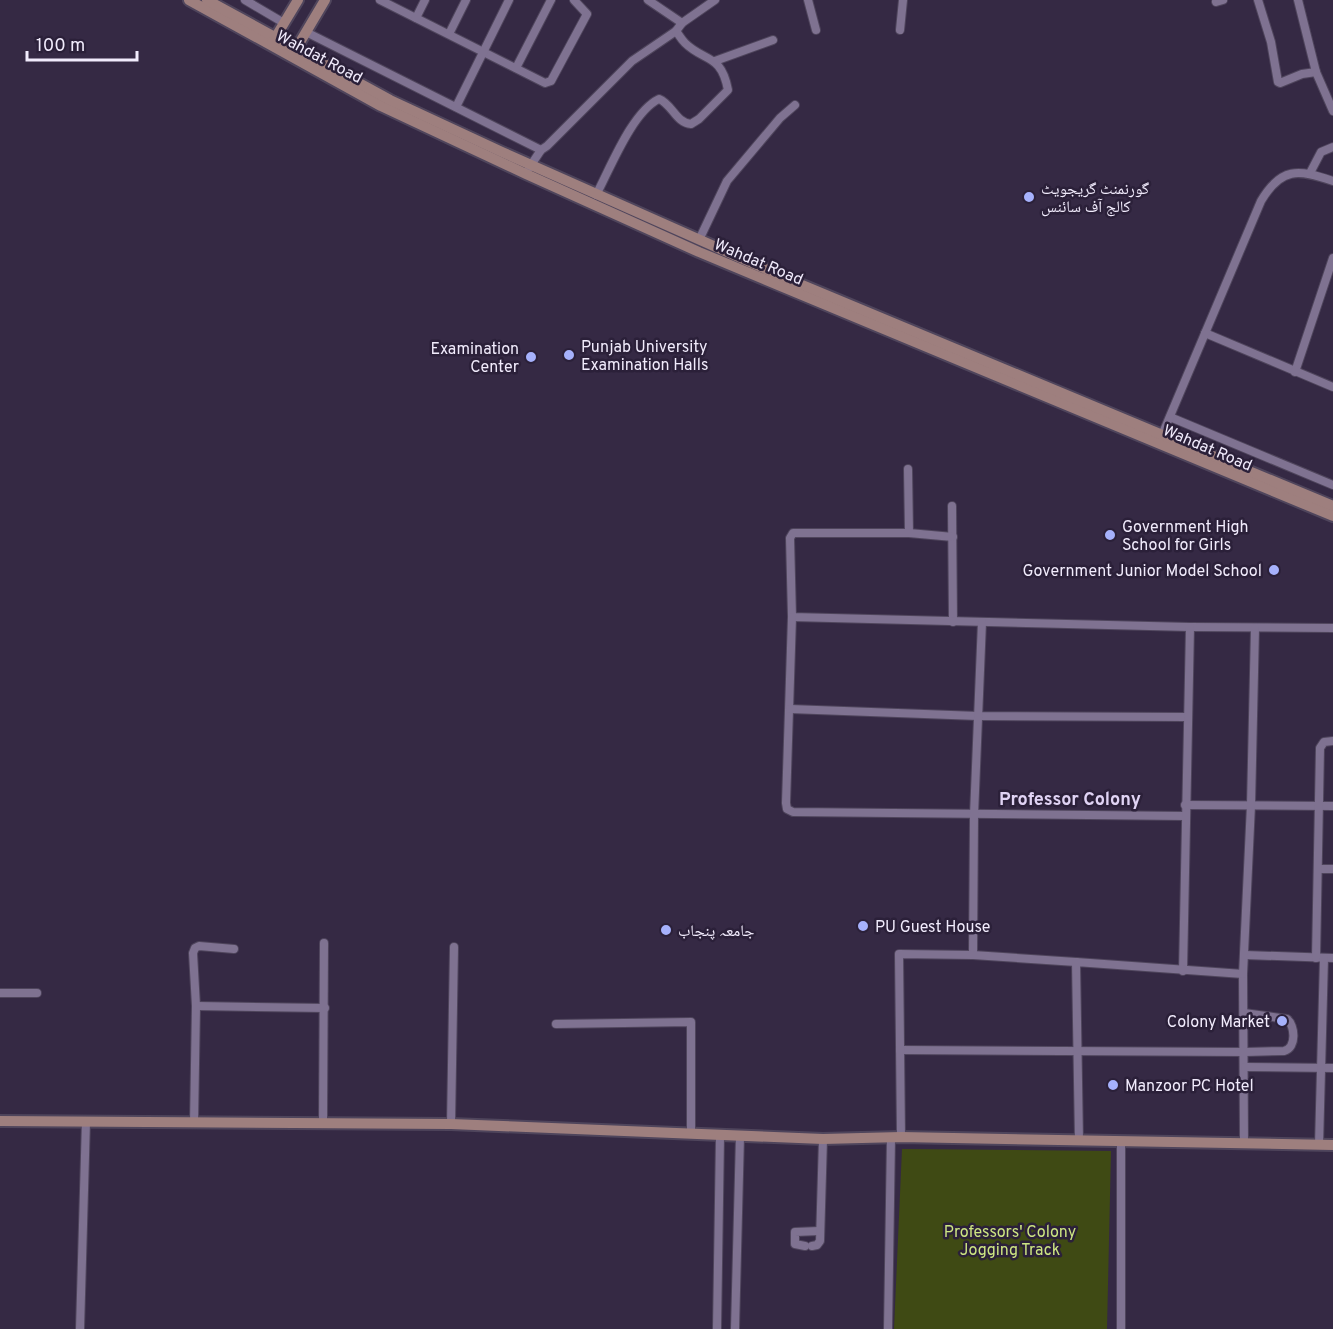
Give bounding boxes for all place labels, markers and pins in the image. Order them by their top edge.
place label: گورنمنٹ گریجویٹ کالج آف سائنس [1041,180,1149,218]
marker: گورنمنٹ گریجویٹ کالج آف سائنس [1022,190,1036,204]
place label: Punjab University Examination Halls [581,338,708,376]
place label: Examination Center [430,340,519,378]
marker: Punjab University Examination Halls [562,348,576,362]
marker: Examination Center [524,350,538,364]
place label: Government High School for Girls [1122,518,1249,556]
marker: Government High School for Girls [1103,528,1117,542]
place label: Government Junior Model School [1023,562,1262,582]
marker: Government Junior Model School [1267,563,1281,577]
place label: PU Guest House [875,918,990,938]
marker: PU Guest House [856,919,870,933]
place label: جامعہ پنجاب [678,922,755,942]
marker: جامعہ پنجاب [659,923,673,937]
place label: Colony Market [1167,1013,1270,1033]
marker: Colony Market [1275,1014,1289,1028]
place label: Manzoor PC Hotel [1125,1077,1254,1097]
marker: Manzoor PC Hotel [1106,1078,1120,1092]

